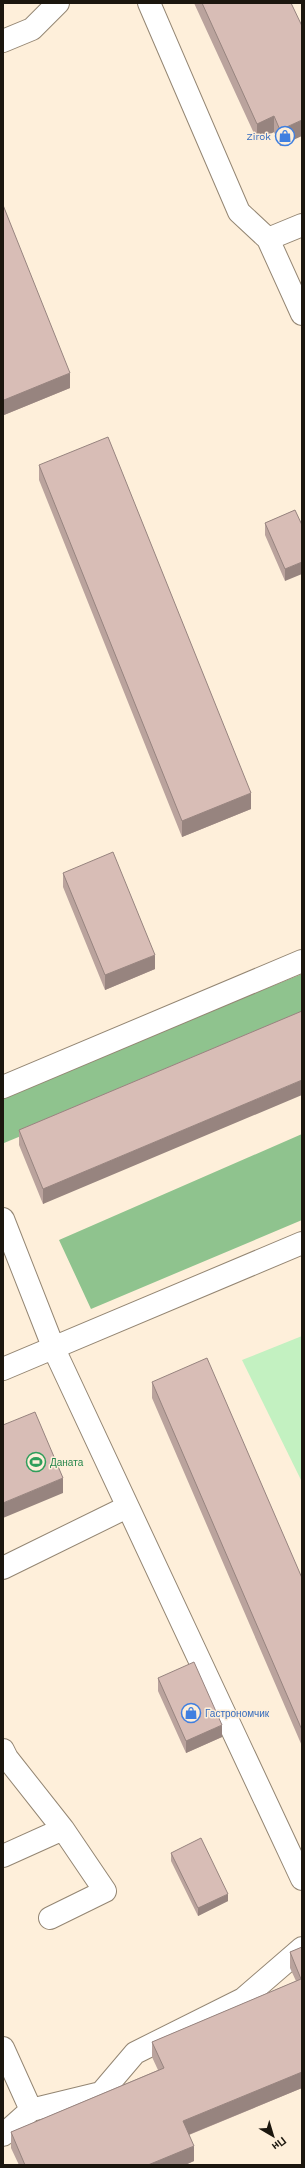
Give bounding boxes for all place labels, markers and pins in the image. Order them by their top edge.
shop icon: Zirok [274,125,296,147]
place label: Zirok [246,131,271,142]
sports icon: Даната [25,1451,47,1473]
place label: Даната [50,1457,84,1468]
shop icon: Гастрономчик [180,1702,202,1724]
place label: Гастрономчик [205,1708,270,1719]

